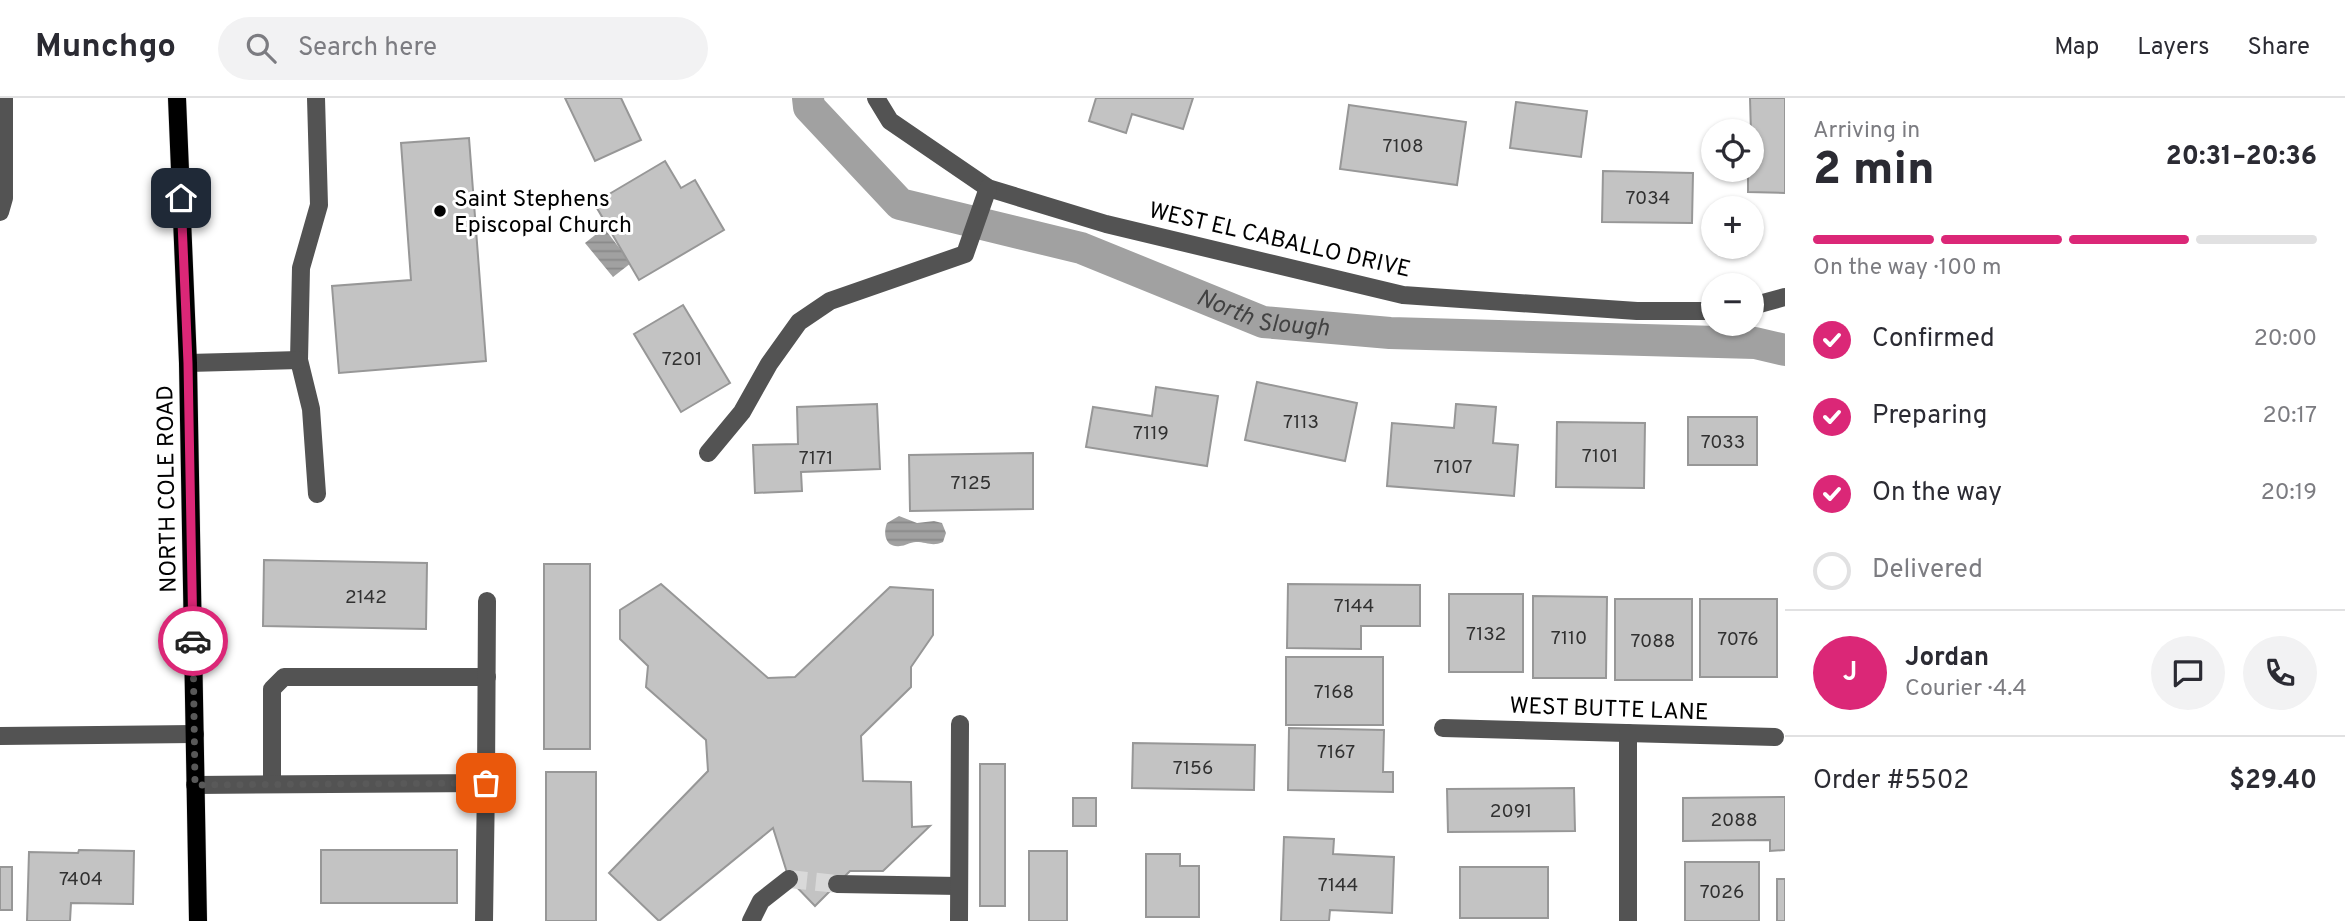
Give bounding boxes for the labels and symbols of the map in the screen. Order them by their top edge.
house number: 7108 [1382,135,1424,159]
pin [151,168,211,228]
place label: Saint Stephens Episcopal Church [454,186,632,241]
house number: 7034 [1626,187,1670,211]
street label: WEST EL CABALLO DRIVE [1146,197,1413,286]
marker: Saint Stephens Episcopal Church [432,203,448,219]
water label: North Slough [1192,284,1330,345]
house number: 7201 [662,348,702,372]
street label: NORTH COLE ROAD [152,385,185,593]
house number: 7113 [1283,411,1319,435]
house number: 7119 [1133,422,1169,446]
house number: 7033 [1701,431,1745,455]
house number: 7101 [1582,445,1618,469]
house number: 7171 [799,447,833,471]
house number: 7107 [1434,456,1473,480]
house number: 7125 [951,472,991,496]
house number: 2142 [345,586,387,610]
house number: 7144 [1334,595,1374,619]
courier [158,606,228,676]
house number: 7132 [1466,623,1506,647]
house number: 7110 [1551,627,1587,651]
house number: 7076 [1717,628,1759,652]
house number: 7088 [1631,630,1675,654]
house number: 7168 [1314,681,1354,705]
street label: WEST BUTTE LANE [1509,693,1709,728]
house number: 7167 [1317,741,1355,765]
pin [456,753,516,813]
house number: 7156 [1173,757,1213,781]
house number: 2091 [1490,800,1532,824]
house number: 2088 [1710,809,1758,833]
house number: 7404 [59,868,103,892]
house number: 7144 [1318,874,1358,898]
house number: 7026 [1700,881,1744,905]

